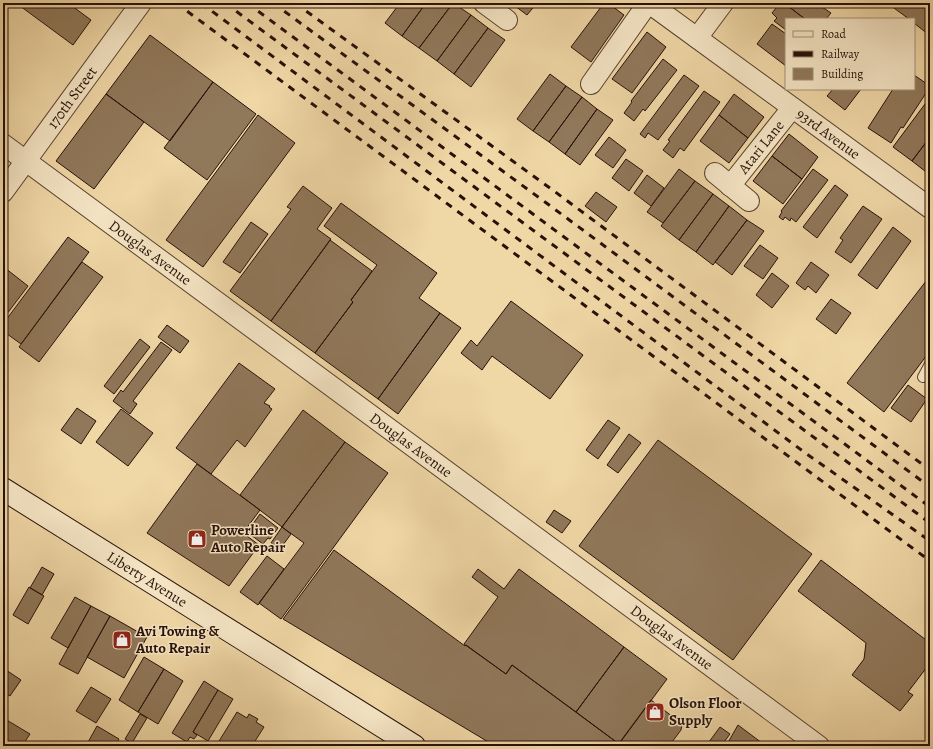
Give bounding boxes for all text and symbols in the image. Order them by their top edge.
legend [785,18,915,90]
text: Road [821,26,847,42]
text: Railway [821,46,860,62]
street label: 170th Street [43,62,101,133]
text: Building [821,66,863,82]
street label: 93rd Avenue [792,104,865,164]
street label: Atari Lane [733,116,789,179]
street label: Douglas Avenue [105,215,196,290]
street label: Douglas Avenue [366,408,457,482]
place label: Powerline Auto Repair [210,520,286,557]
shop icon: Powerline Auto Repair [186,528,208,550]
street label: Liberty Avenue [103,546,191,612]
street label: Douglas Avenue [626,600,717,675]
place label: Avi Towing & Auto Repair [135,621,219,658]
shop icon: Avi Towing & Auto Repair [111,629,133,651]
place label: Olson Floor Supply [669,693,742,730]
shop icon: Olson Floor Supply [644,701,666,723]

